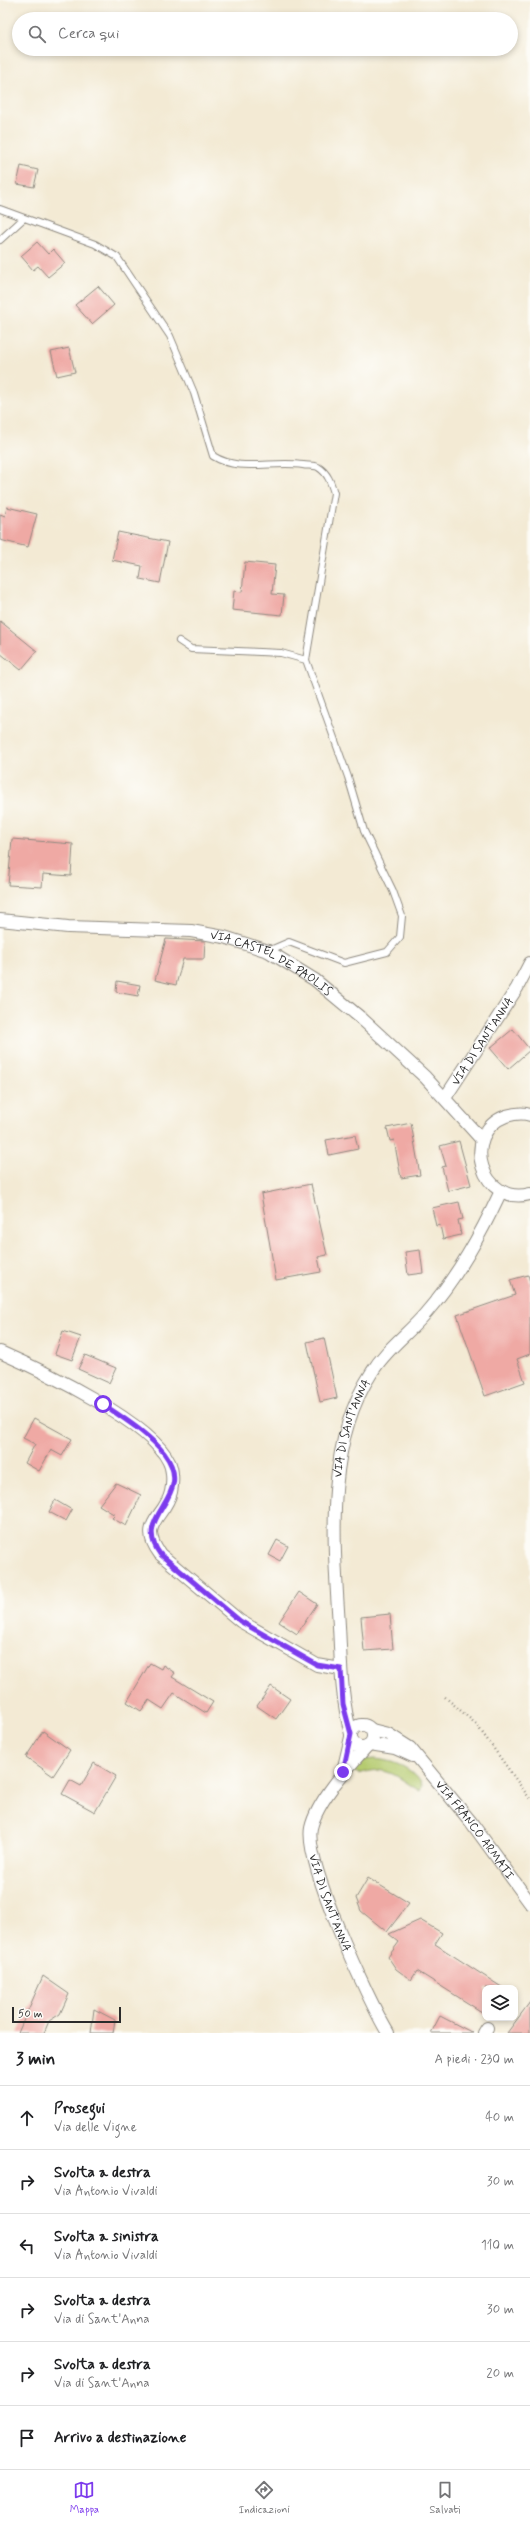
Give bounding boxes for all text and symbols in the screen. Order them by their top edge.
search box [12,12,518,56]
icon: search [26,23,48,45]
text: Cerca qui [58,24,119,44]
street label: VIA CASTEL DE PAOLIS [209,928,335,1000]
street label: VIA DI SANT'ANNA [448,994,518,1089]
street label: VIA DI SANT'ANNA [330,1377,375,1478]
route start [94,1395,112,1413]
route end [334,1763,352,1781]
street label: VIA FRANCO ARMATI [431,1778,517,1883]
street label: VIA DI SANT'ANNA [304,1853,354,1954]
map controls [482,1985,518,2021]
button: layers [482,1985,518,2021]
scale bar [12,2005,121,2024]
text: 50 m [18,2007,43,2021]
text: 3 min [16,2048,55,2070]
text: A piedi · 230 m [435,2051,514,2068]
text: Prosegui [54,2099,105,2119]
icon: ahead [16,2107,38,2129]
text: 40 m [485,2109,514,2126]
text: Via delle Vigne [54,2119,137,2136]
text: Svolta a destra [54,2163,151,2183]
icon: right [16,2171,38,2193]
text: 30 m [487,2173,514,2190]
text: Via Antonio Vivaldi [54,2183,158,2200]
text: Svolta a sinistra [54,2227,159,2247]
icon: left [16,2235,38,2257]
text: 110 m [481,2237,514,2254]
text: Via Antonio Vivaldi [54,2247,158,2264]
text: Svolta a destra [54,2291,151,2311]
icon: right [16,2299,38,2321]
text: 30 m [487,2301,514,2318]
text: Via di Sant'Anna [54,2311,150,2328]
text: Svolta a destra [54,2355,151,2375]
icon: right [16,2363,38,2385]
text: 20 m [486,2365,514,2382]
text: Via di Sant'Anna [54,2375,150,2392]
icon: arrive [16,2427,38,2449]
text: Arrivo a destinazione [54,2428,187,2448]
tab: Mappa [70,2479,99,2517]
tab: Indicazioni [238,2479,290,2517]
tab: Salvati [429,2479,460,2517]

